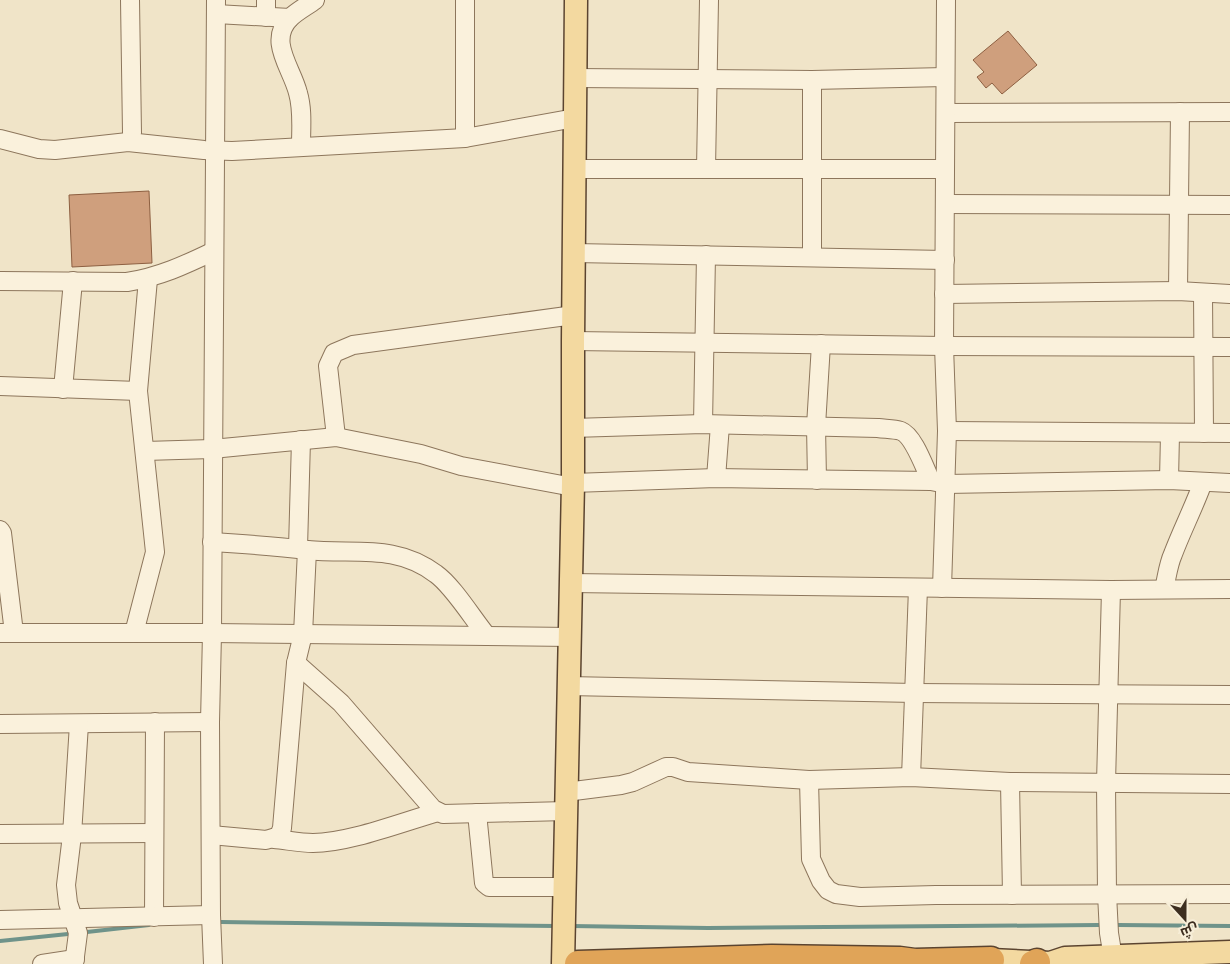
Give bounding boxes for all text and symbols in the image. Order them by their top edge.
north arrow [1160,894,1210,944]
text: ش [1178,920,1201,942]

